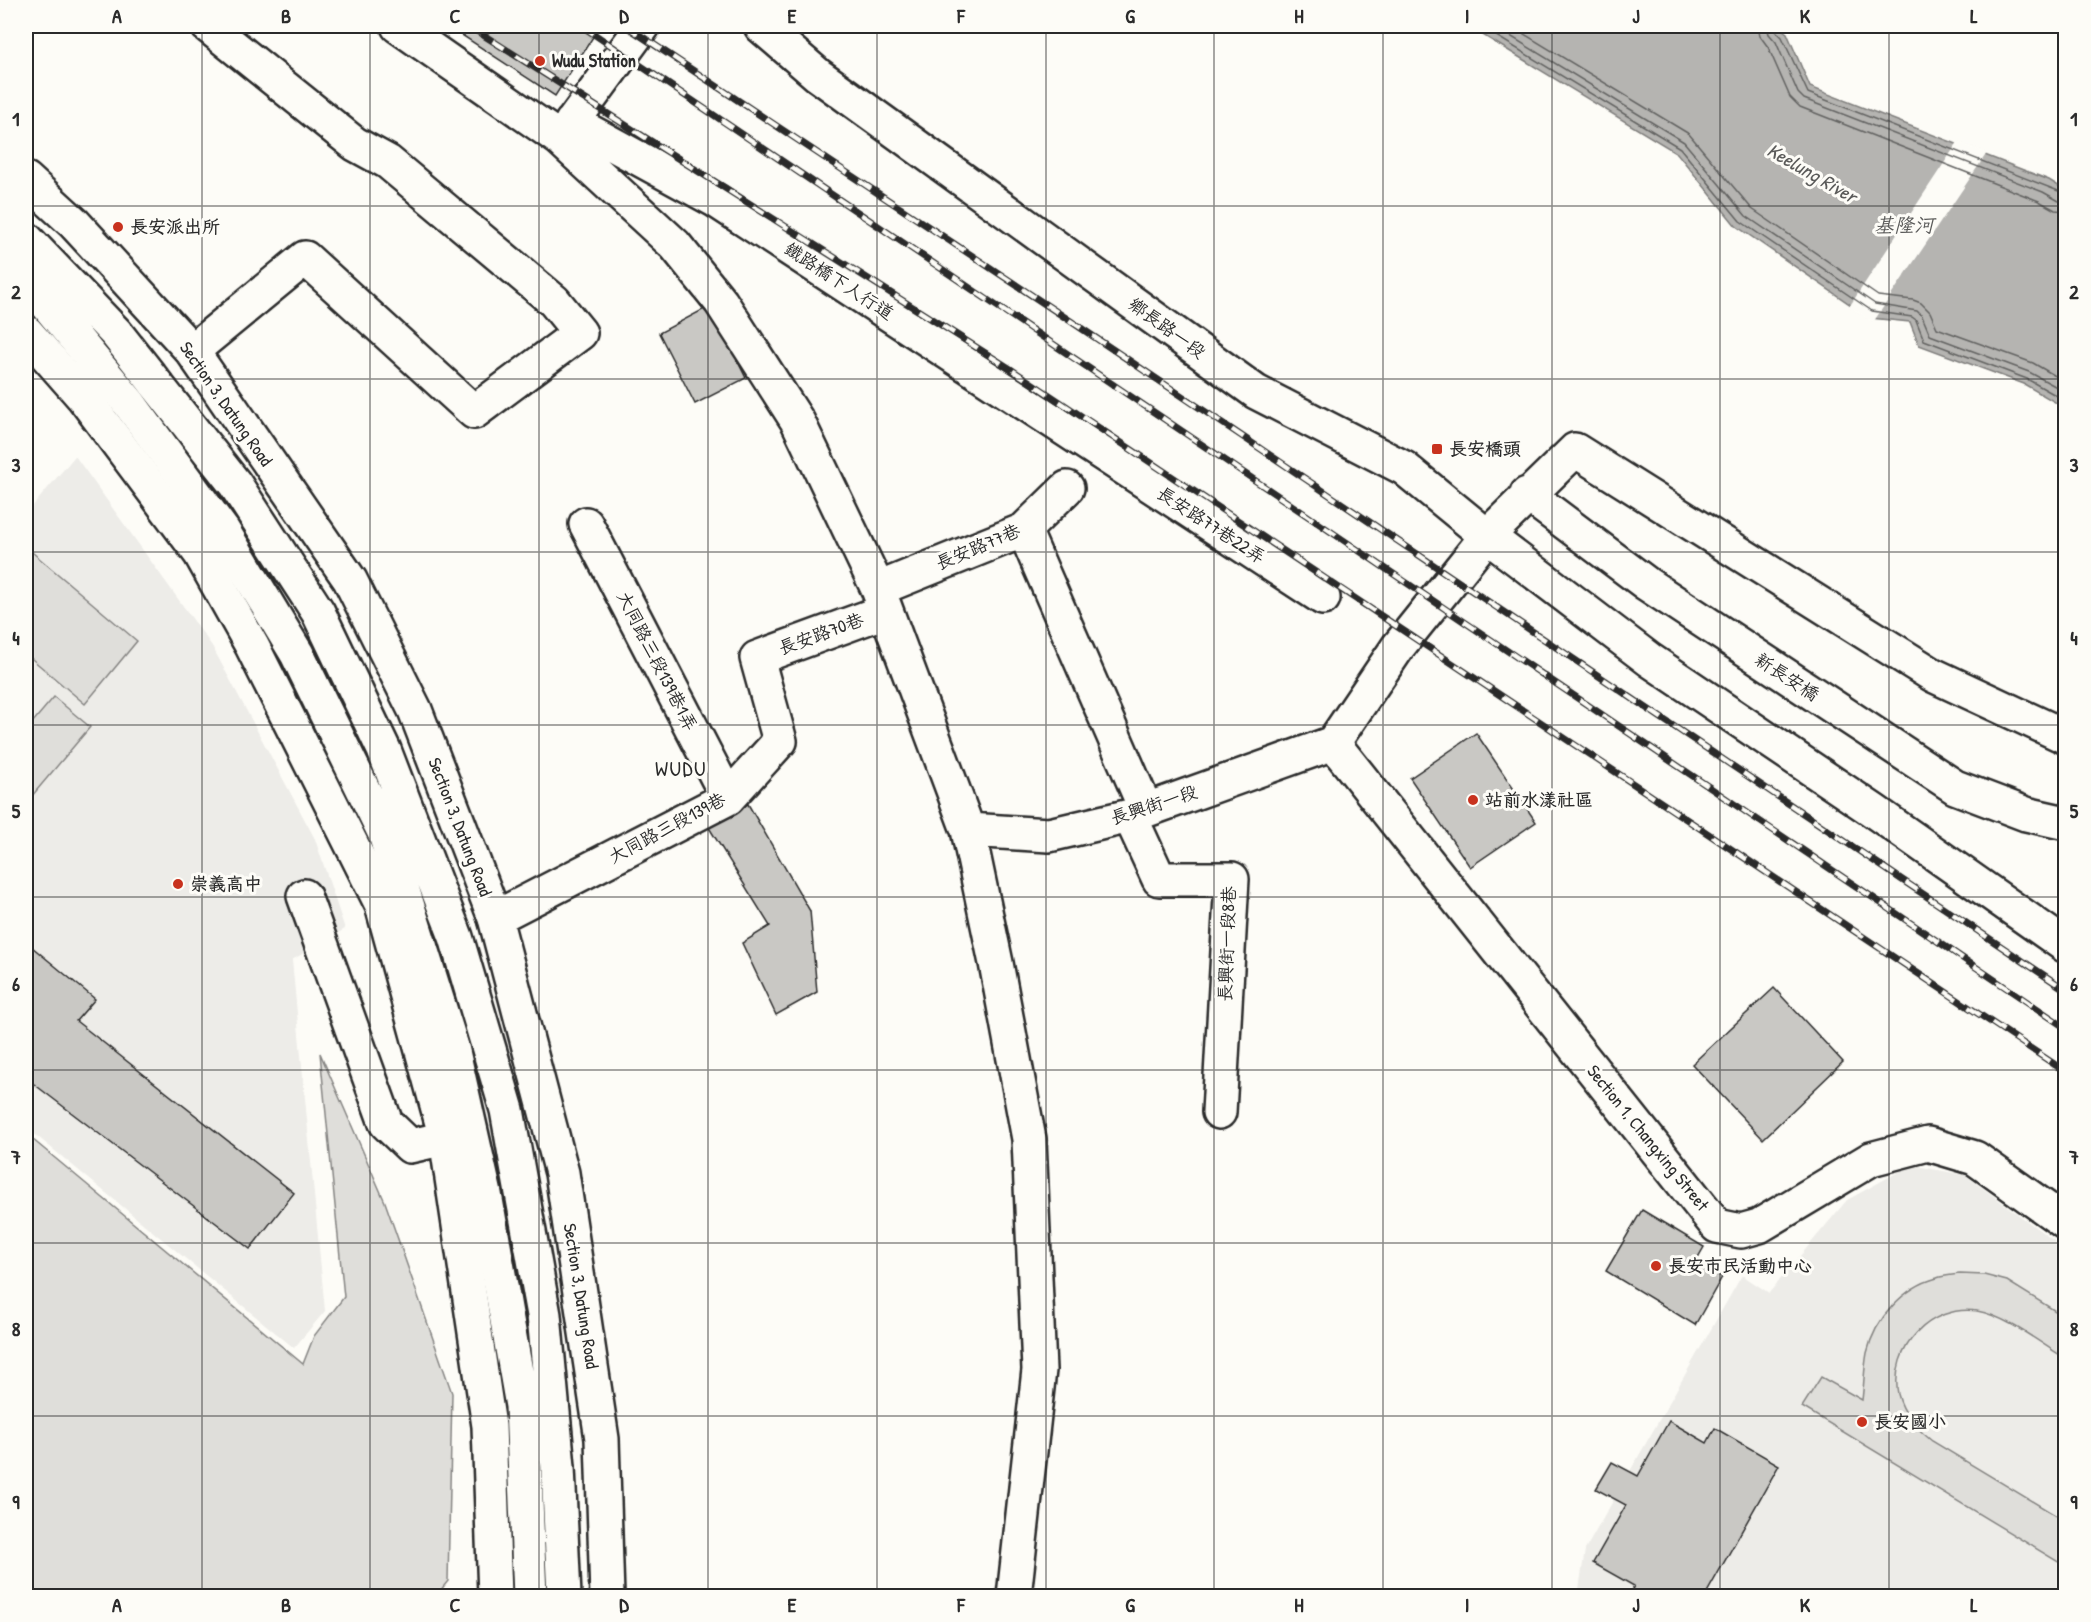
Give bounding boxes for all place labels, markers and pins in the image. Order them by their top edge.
place label: Wudu Station [552,48,636,73]
marker: Wudu Station [533,54,547,68]
place label: 長安派出所 [130,214,220,239]
marker: 長安派出所 [111,220,125,234]
place label: 長安橋頭 [1449,436,1521,461]
marker: 長安橋頭 [1430,442,1444,456]
place label: 站前水漾社區 [1485,787,1593,812]
marker: 站前水漾社區 [1466,793,1480,807]
place label: 崇義高中 [190,871,262,896]
marker: 崇義高中 [171,877,185,891]
place label: 長安市民活動中心 [1668,1253,1812,1278]
marker: 長安市民活動中心 [1649,1259,1663,1273]
place label: 長安國小 [1874,1409,1946,1434]
marker: 長安國小 [1855,1415,1869,1429]

